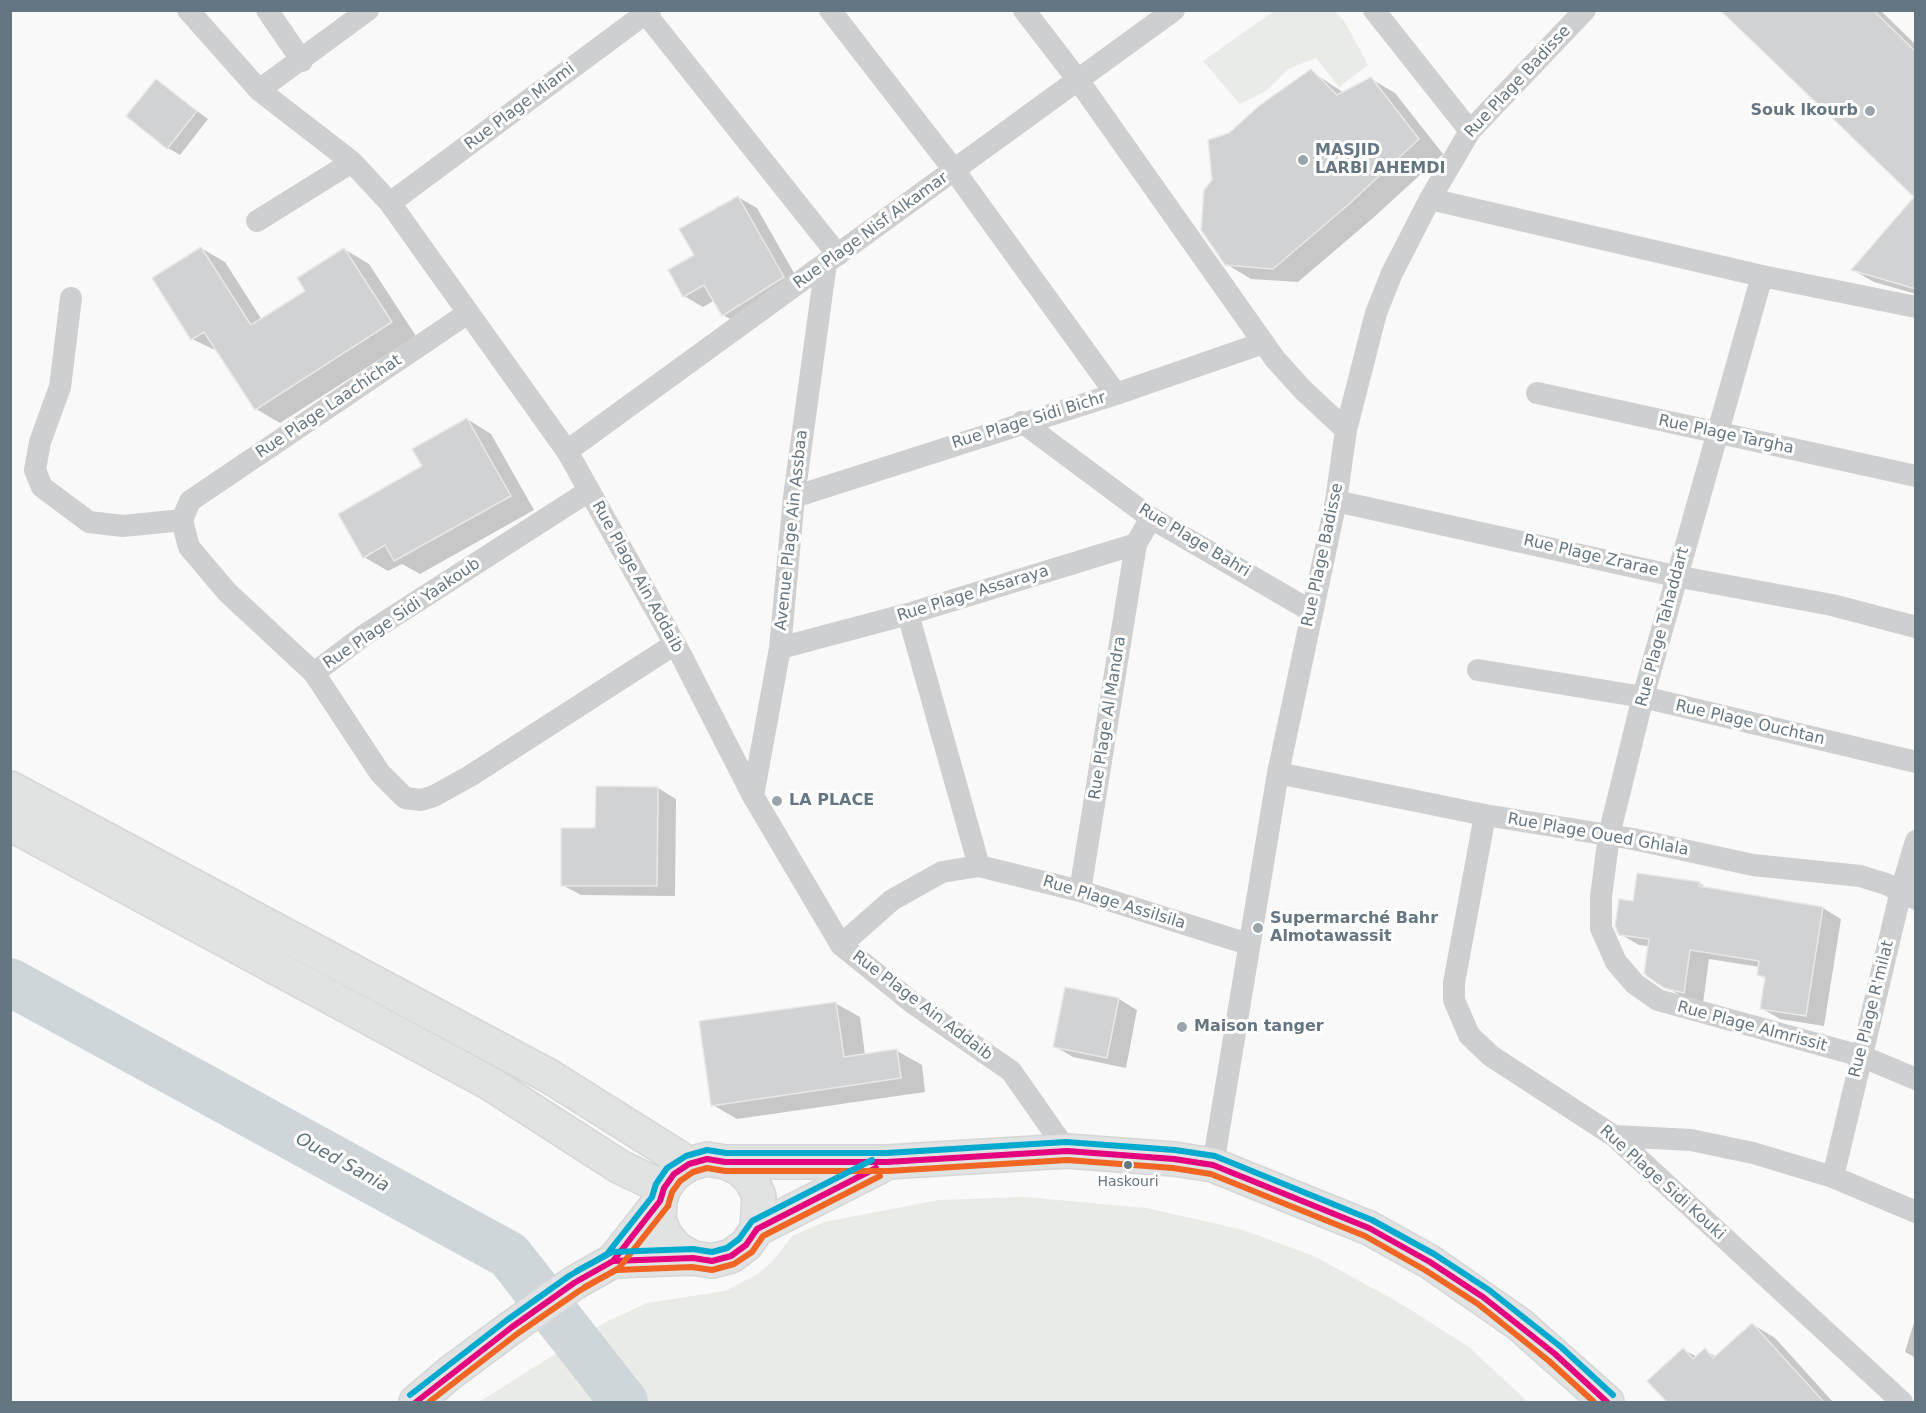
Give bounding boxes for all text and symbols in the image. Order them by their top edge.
street label: Rue Plage Badisse [1461,22,1575,142]
street label: Rue Plage Miami [461,59,579,155]
place label: Souk lkourb [1750,101,1858,121]
marker: Souk lkourb [1863,104,1877,118]
place label: MASJID LARBI AHEMDI [1315,141,1445,179]
marker: MASJID LARBI AHEMDI [1296,153,1310,167]
street label: Rue Plage Nisf Alkamar [790,169,952,293]
street label: Rue Plage Laachichat [253,351,405,463]
street label: Rue Plage Sidi Bichr [950,388,1108,454]
street label: Rue Plage Targha [1657,411,1795,459]
street label: Avenue Plage Ain Assbaa [772,429,812,631]
street label: Rue Plage Badisse [1298,481,1348,629]
street label: Rue Plage Ain Addaib [587,498,687,656]
street label: Rue Plage Bahri [1135,500,1253,582]
street label: Rue Plage Zrarae [1522,531,1660,581]
street label: Rue Plage Tahaddart [1632,545,1694,709]
street label: Rue Plage Sidi Yaakoub [320,554,484,674]
street label: Rue Plage Assaraya [895,562,1051,626]
street label: Rue Plage Al Mandra [1086,635,1130,801]
street label: Rue Plage Ouchtan [1674,697,1826,749]
place label: LA PLACE [789,791,874,811]
marker: LA PLACE [770,794,784,808]
street label: Rue Plage Oued Ghlala [1506,810,1690,860]
street label: Rue Plage Assilsila [1040,872,1188,934]
place label: Supermarché Bahr Almotawassit [1270,909,1438,947]
marker: Supermarché Bahr Almotawassit [1251,921,1265,935]
street label: Rue Plage R'milat [1846,939,1898,1079]
street label: Rue Plage Ain Addaib [848,947,996,1065]
street label: Rue Plage Almrissit [1675,998,1829,1056]
place label: Maison tanger [1194,1017,1324,1037]
marker: Maison tanger [1175,1020,1189,1034]
street label: Rue Plage Sidi Kouki [1595,1122,1729,1244]
water label: Oued Sania [291,1128,393,1198]
marker: Haskouri [1122,1159,1134,1171]
place label: Haskouri [1097,1174,1159,1190]

